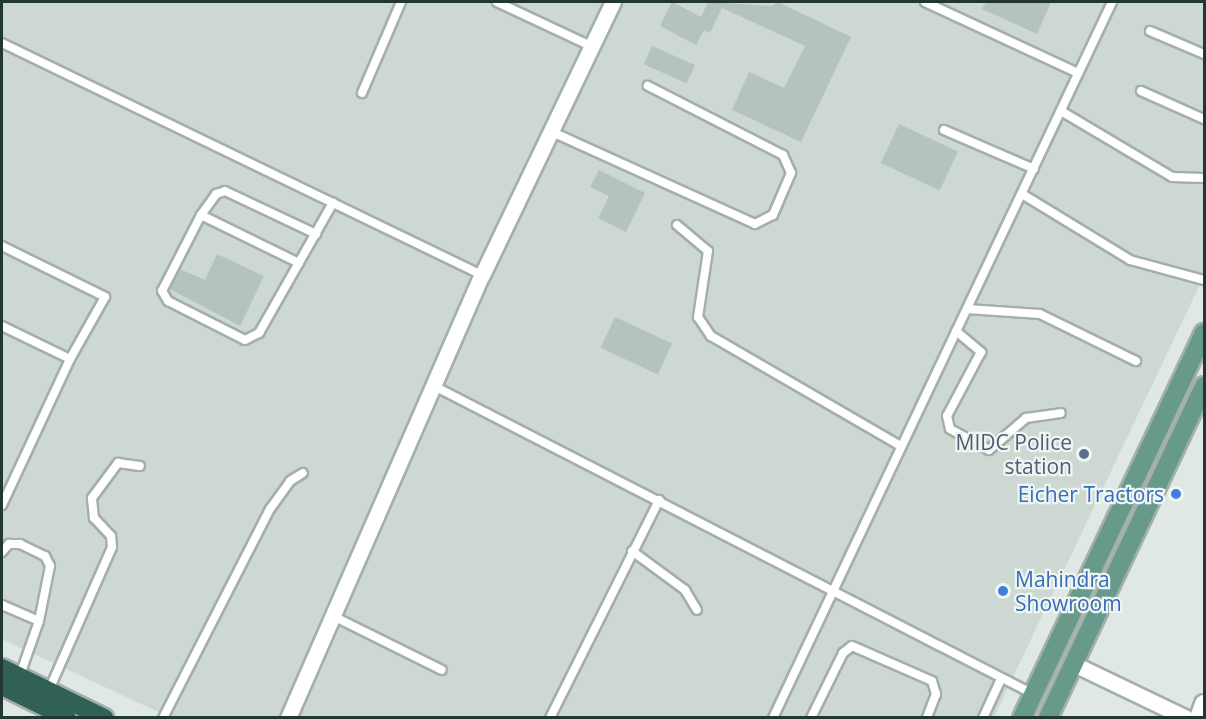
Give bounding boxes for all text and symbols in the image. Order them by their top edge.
place label: MIDC Police station [956,429,1072,479]
marker: MIDC Police station [1077,447,1091,461]
place label: Eicher Tractors [1018,481,1164,507]
marker: Eicher Tractors [1169,487,1183,501]
place label: Mahindra Showroom [1015,566,1122,616]
marker: Mahindra Showroom [996,584,1010,598]

